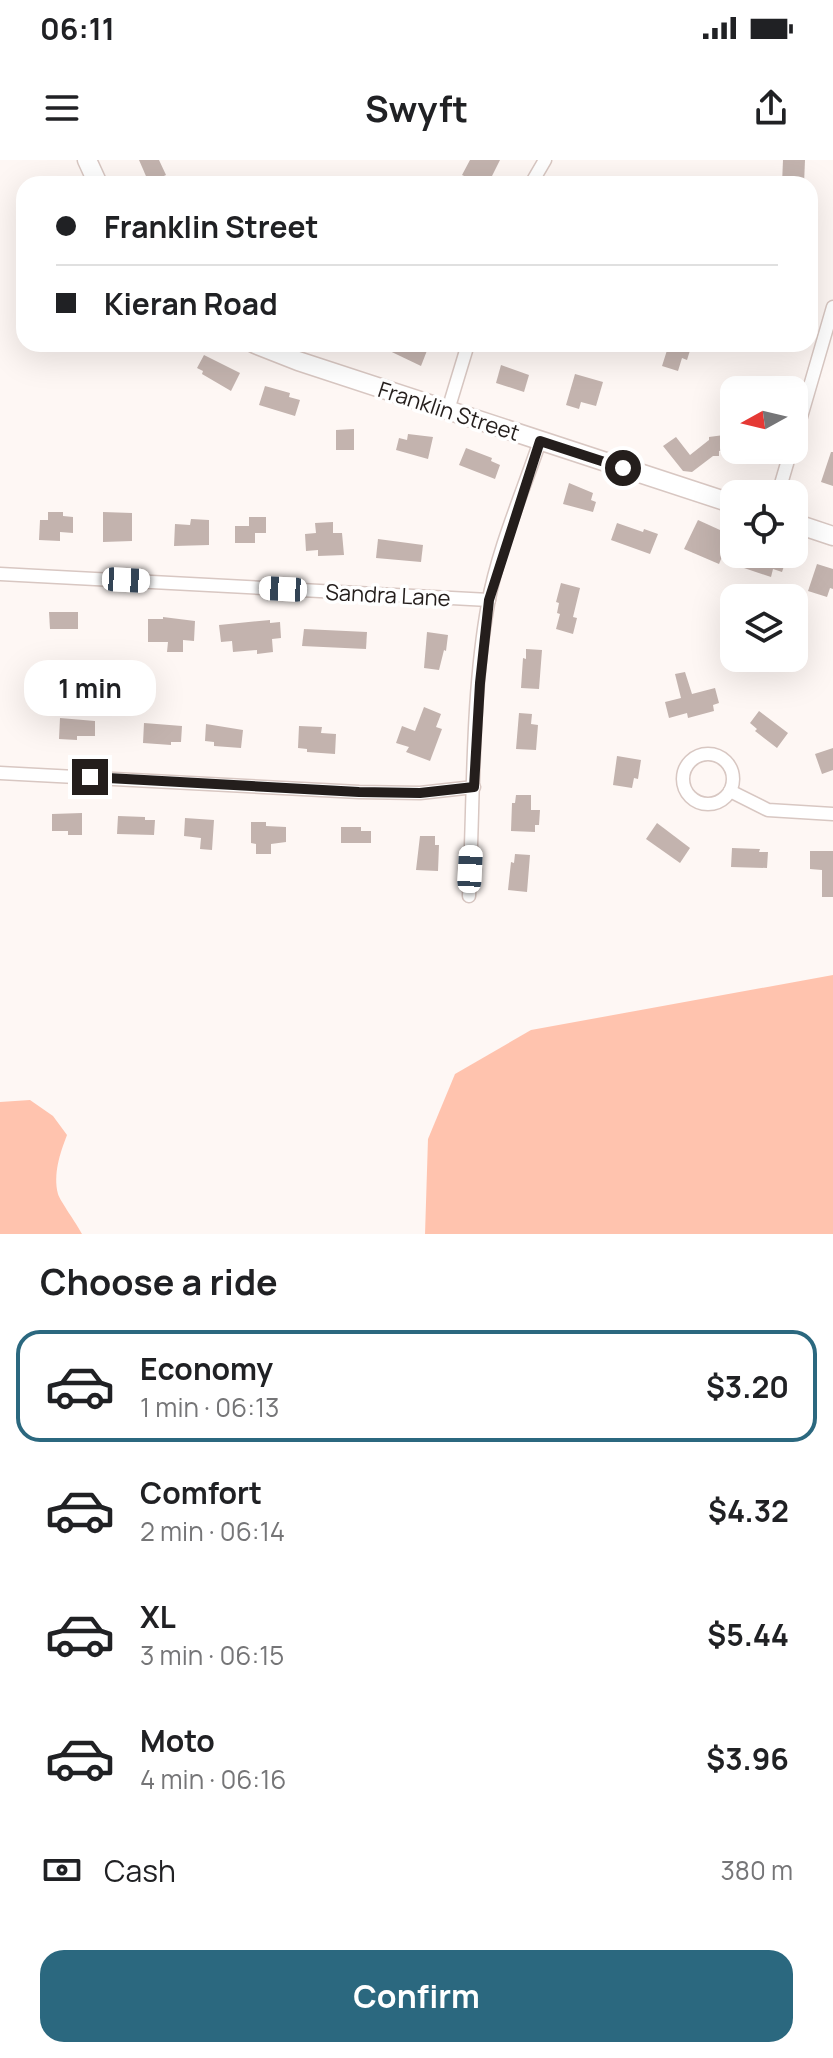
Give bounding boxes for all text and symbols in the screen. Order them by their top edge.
text: 06:11 [40,8,115,49]
text: Swyft [365,84,468,133]
icon: menu [40,86,84,130]
icon: share [749,86,793,130]
text: Franklin Street [104,206,319,247]
text: Kieran Road [104,283,278,324]
street label: Franklin Street [374,374,524,448]
north arrow [720,376,808,464]
map controls [720,376,808,672]
route start [605,450,641,486]
button: locate [720,480,808,568]
car [101,567,151,593]
car [258,576,308,602]
street label: Sandra Lane [325,577,451,613]
button: layers [720,584,808,672]
callout: 1 min [24,661,156,717]
text: 1 min [58,670,122,706]
route end [72,759,108,795]
car [457,844,483,894]
text: Choose a ride [40,1257,278,1306]
text: Economy [140,1348,273,1389]
icon: car [44,1350,116,1422]
text: $3.20 [706,1366,789,1407]
text: 1 min · 06:13 [140,1389,279,1425]
text: Comfort [140,1472,262,1513]
icon: car [44,1474,116,1546]
text: $4.32 [708,1490,789,1531]
text: 2 min · 06:14 [140,1513,285,1549]
text: XL [140,1596,176,1637]
icon: car [44,1598,116,1670]
text: $5.44 [707,1614,789,1655]
text: 3 min · 06:15 [140,1637,284,1673]
text: Moto [140,1720,215,1761]
icon: car [44,1722,116,1794]
text: $3.96 [706,1738,789,1779]
text: 4 min · 06:16 [140,1761,286,1797]
icon: cash [40,1848,84,1892]
text: Cash [104,1850,176,1891]
text: 380 m [720,1852,793,1888]
button: Confirm [40,1950,793,2042]

